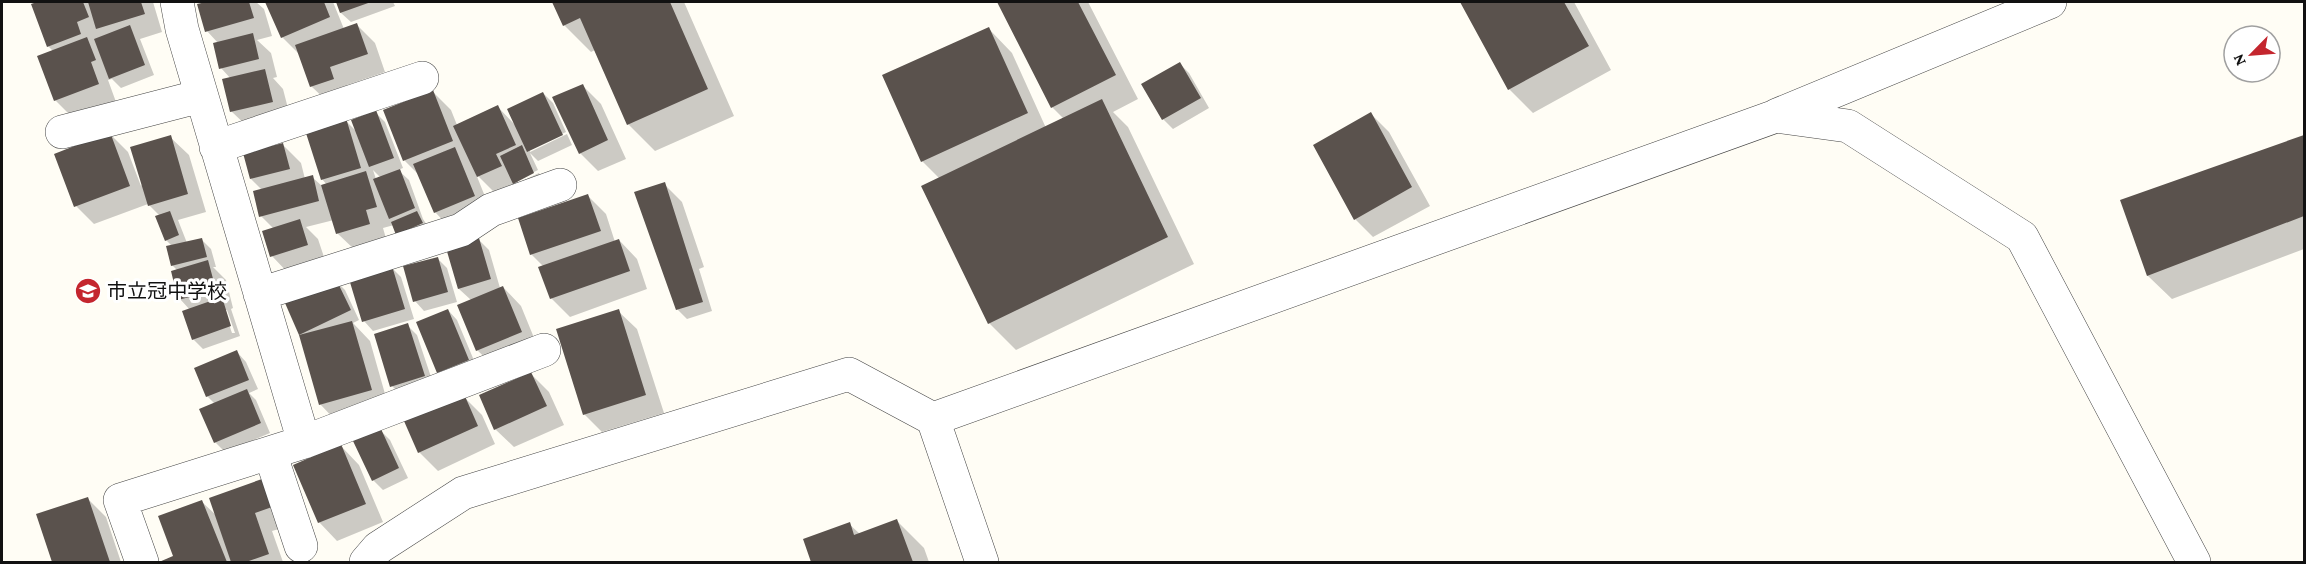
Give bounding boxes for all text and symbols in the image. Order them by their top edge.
north arrow [2222,24,2282,84]
text: N [2229,52,2249,69]
school or university icon: 市立冠中学校 [73,276,103,306]
place label: 市立冠中学校 [107,280,227,302]

